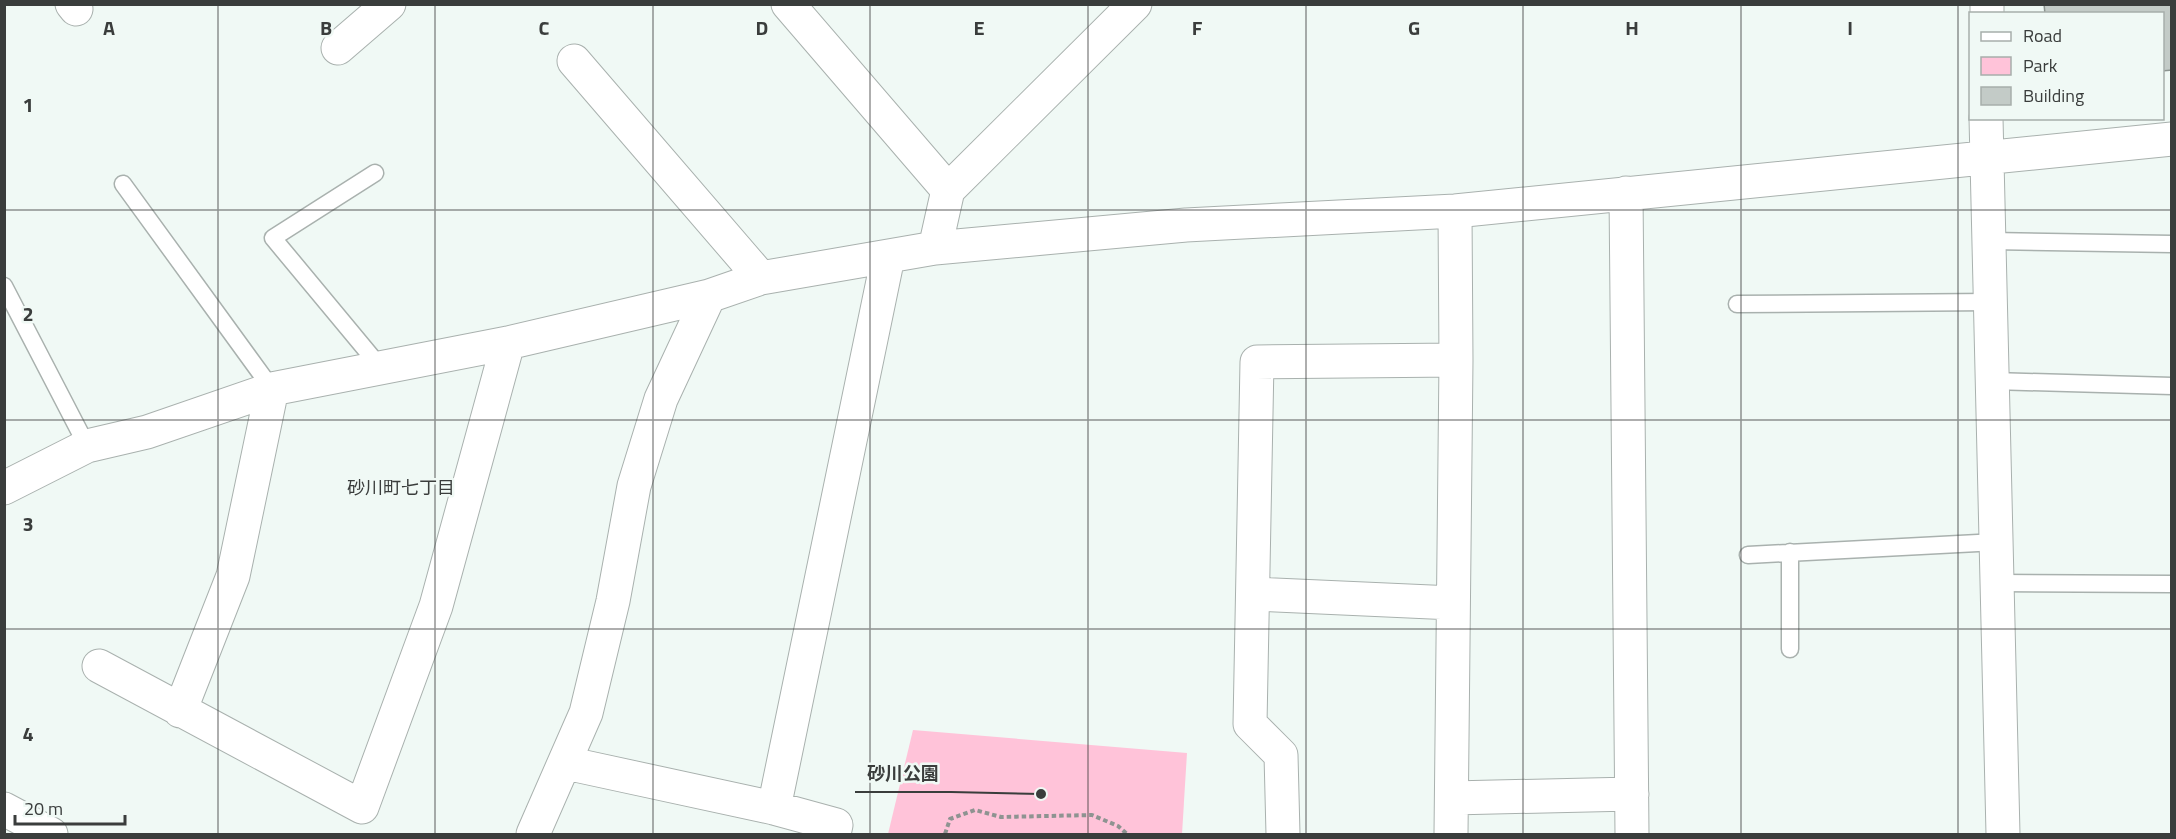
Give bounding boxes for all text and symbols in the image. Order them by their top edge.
text: A [103,12,115,43]
text: B [320,12,332,43]
text: C [539,12,550,43]
text: D [756,12,768,43]
text: E [973,12,985,43]
text: F [1192,12,1203,43]
text: G [1408,12,1420,43]
text: H [1625,12,1639,43]
text: I [1847,12,1853,43]
legend [1969,12,2164,120]
text: Road [2023,22,2062,49]
text: Park [2023,52,2058,79]
text: Building [2023,82,2084,109]
text: 1 [22,89,34,120]
text: 2 [22,298,34,329]
district label: 砂川町七丁目 [347,474,455,501]
text: 3 [22,508,34,539]
text: 4 [22,718,34,749]
callout: 砂川公園 [855,756,951,792]
text: 砂川公園 [867,760,939,787]
scale bar [15,788,124,826]
text: 20 m [24,795,63,822]

